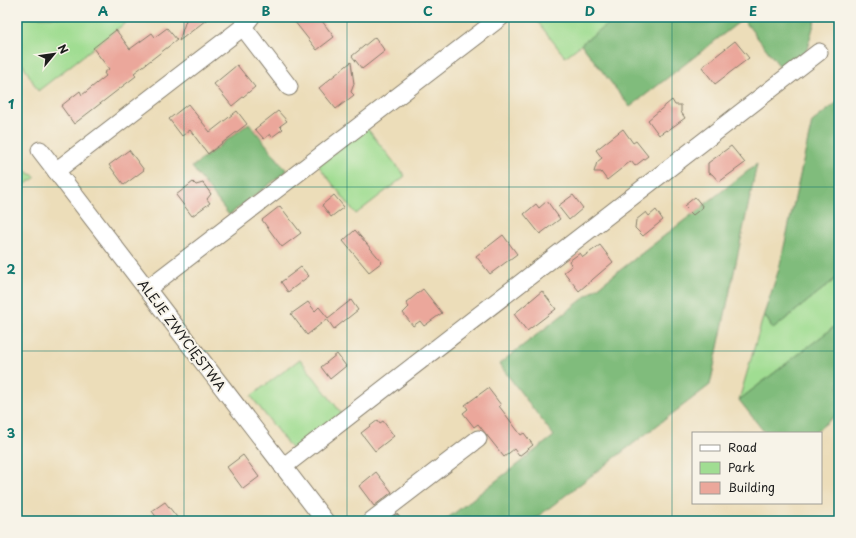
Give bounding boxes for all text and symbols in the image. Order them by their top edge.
text: A [98,1,108,20]
text: B [262,1,271,20]
text: C [423,1,433,20]
text: D [585,1,595,20]
text: E [749,1,757,20]
north arrow [34,34,74,74]
text: N [54,41,73,57]
text: 1 [8,94,14,113]
text: 2 [6,259,16,278]
street label: ALEJE ZWYCIĘSTWA [134,275,231,395]
text: 3 [7,423,16,442]
legend [692,432,822,504]
text: Road [728,438,757,456]
text: Park [728,458,755,476]
text: Building [728,478,775,496]

